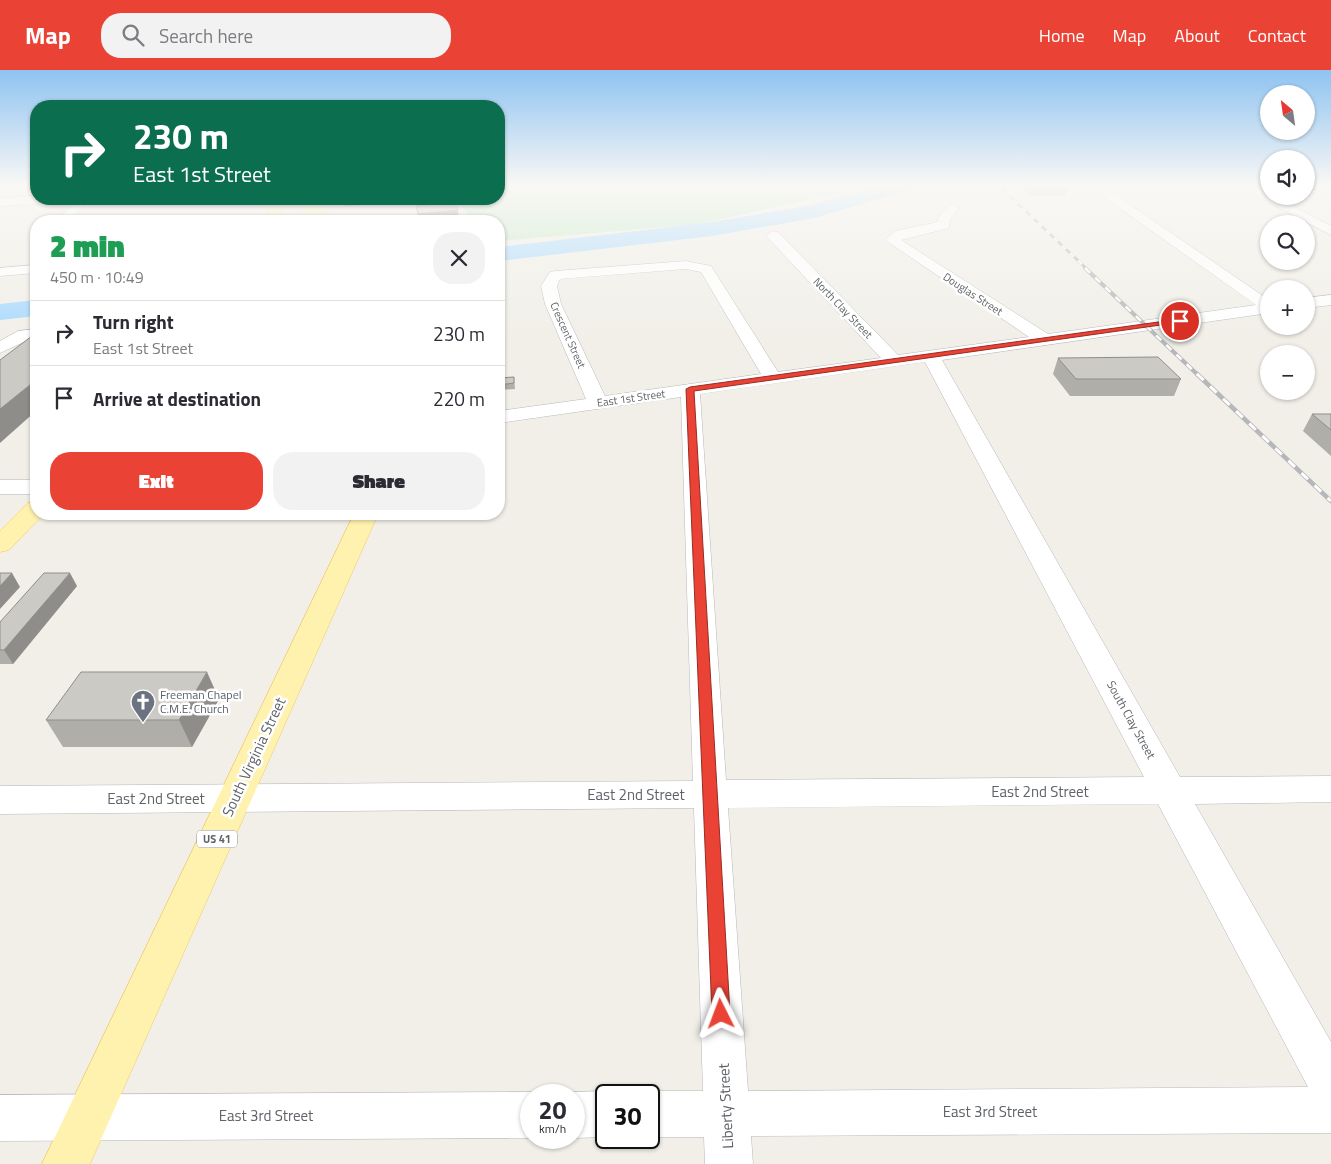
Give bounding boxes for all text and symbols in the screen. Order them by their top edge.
search box [101,13,451,58]
text: Map [25,17,71,53]
icon: search [119,21,147,49]
text: Search here [159,21,253,50]
text: Home [1039,22,1085,49]
text: Map [1113,22,1146,49]
text: About [1174,22,1220,49]
text: Contact [1248,22,1306,49]
north arrow [1260,85,1315,140]
map controls [1260,85,1315,400]
text: 230 m [133,109,229,163]
icon: right [50,120,115,185]
button: sound [1260,150,1315,205]
text: East 1st Street [133,157,271,191]
button: search [1260,215,1315,270]
text: 2 min [50,223,125,269]
button: close [433,232,485,284]
text: 450 m · 10:49 [50,265,144,289]
street label: Douglas Street [940,269,1006,319]
street label: North Clay Street [810,274,876,342]
button: + [1260,280,1315,335]
street label: Crescent Street [546,299,590,371]
pin [1159,300,1201,342]
text: Turn right [93,307,174,336]
icon: arrive [1166,307,1194,335]
icon: right [50,319,78,347]
text: 230 m [433,319,485,348]
text: East 1st Street [93,336,193,360]
button: − [1260,345,1315,400]
icon: arrive [50,384,78,412]
text: Arrive at destination [93,384,261,413]
text: 220 m [433,384,485,413]
street label: East 1st Street [596,385,666,411]
button: Exit [50,452,263,510]
button: Share [273,452,485,510]
street label: South Clay Street [1102,677,1161,763]
place label: Freeman Chapel C.M.E. Church [160,685,241,718]
church icon: Freeman Chapel C.M.E. Church [130,689,156,723]
street label: South Virginia Street [216,693,292,820]
street label: East 2nd Street [991,780,1090,803]
street label: East 2nd Street [587,783,686,806]
street label: East 2nd Street [107,787,206,810]
road number: US 41 [197,831,237,848]
position arrow [694,987,746,1039]
street label: Liberty Street [712,1062,739,1149]
speed limit sign: 30 [595,1084,660,1149]
text: 20 [538,1091,567,1129]
street label: East 3rd Street [943,1100,1038,1123]
street label: East 3rd Street [219,1104,314,1127]
text: km/h [539,1119,566,1138]

